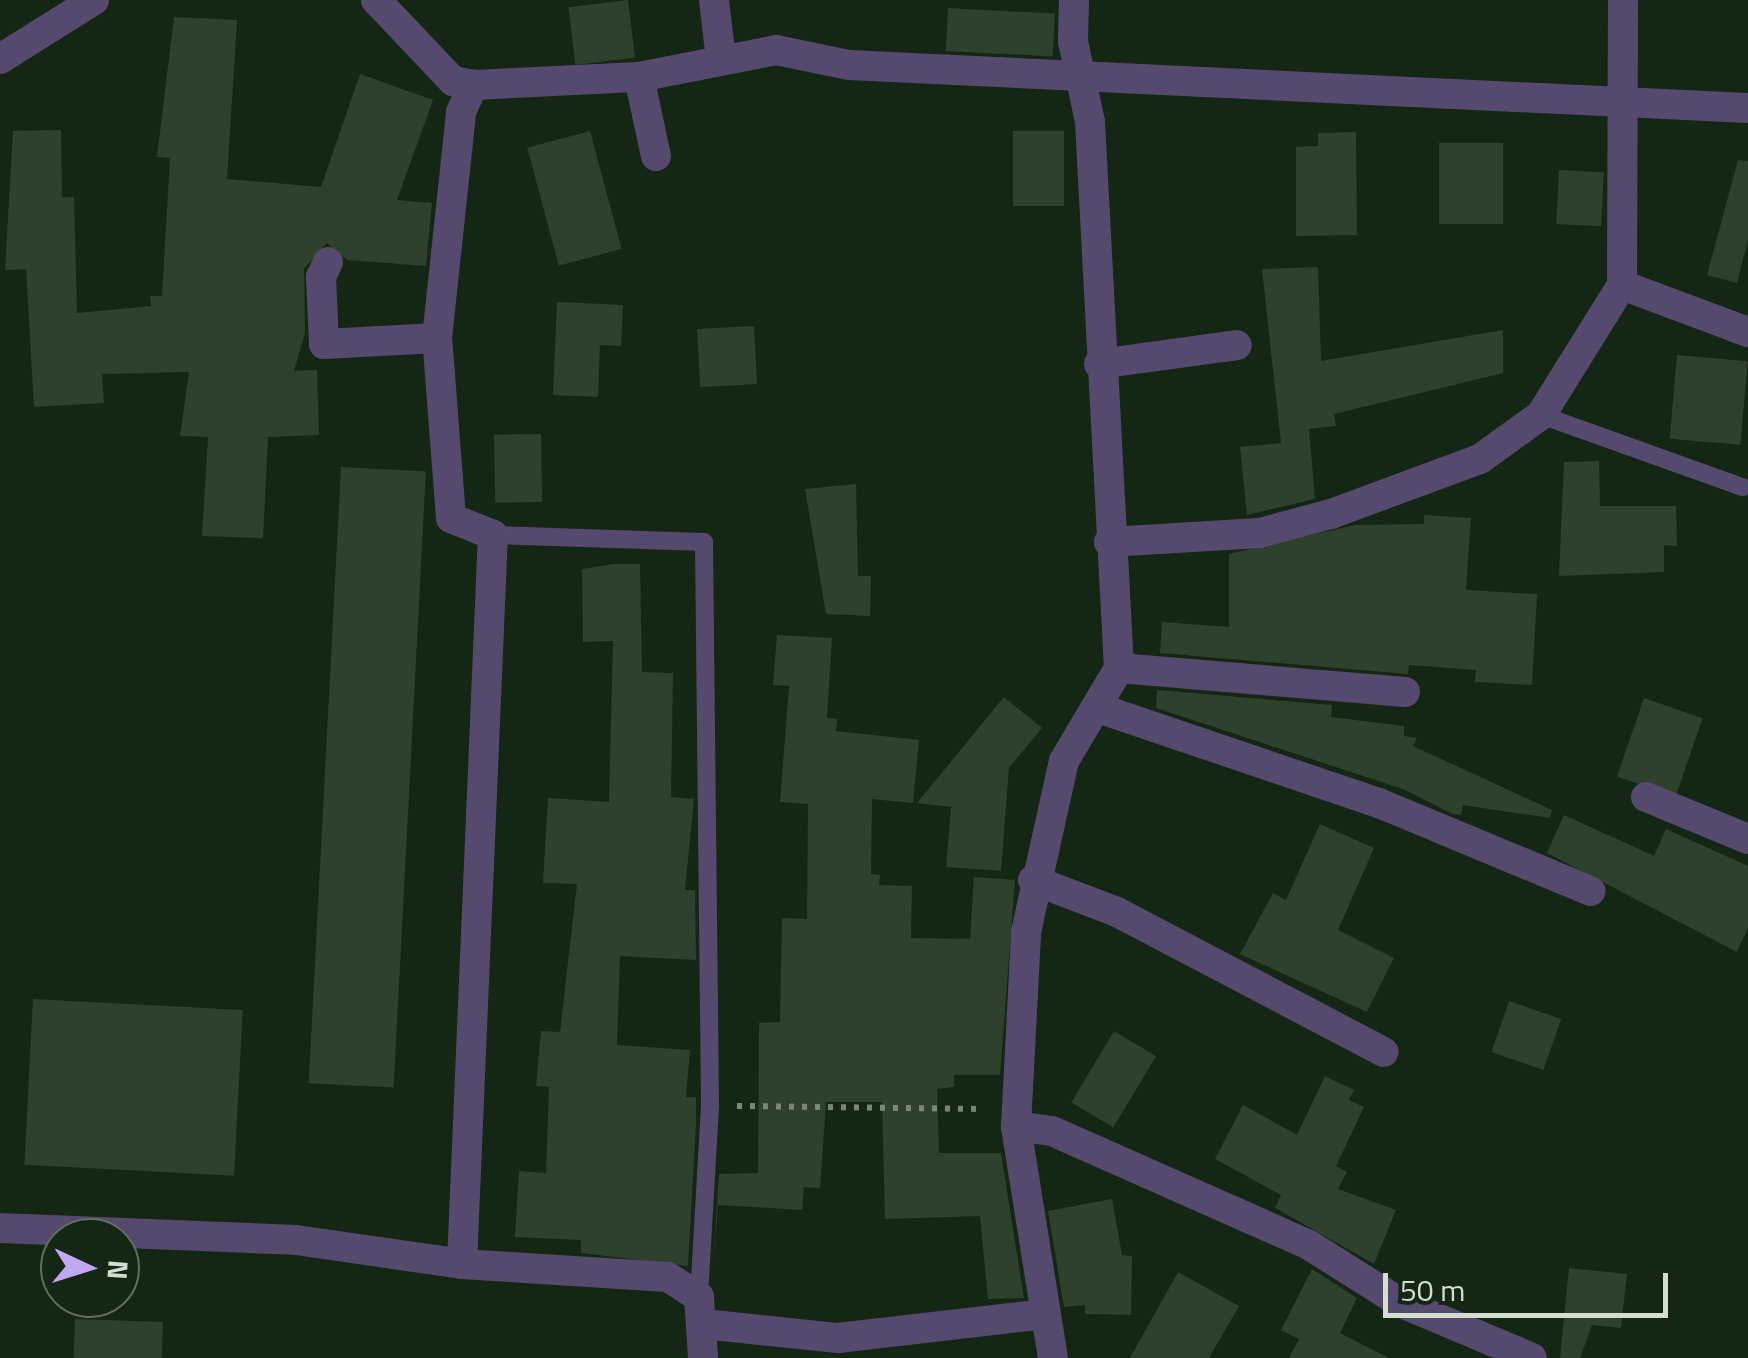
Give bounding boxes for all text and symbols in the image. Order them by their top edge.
north arrow [40,1218,140,1318]
scale bar [1388,1253,1673,1315]
text: N [96,1259,141,1281]
text: 50 m [1400,1267,1465,1313]

